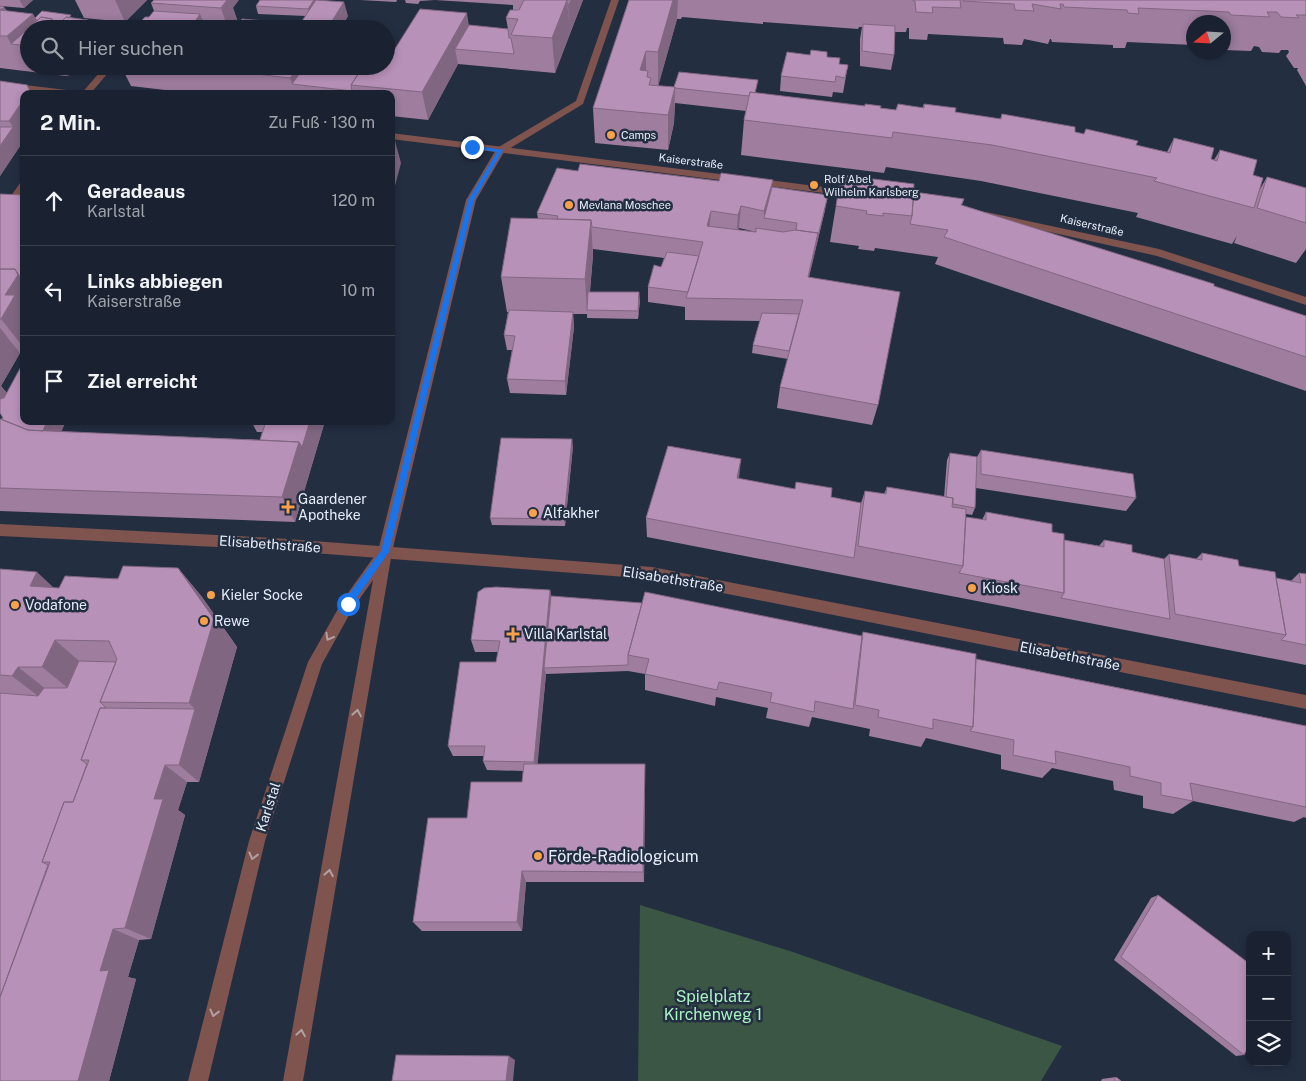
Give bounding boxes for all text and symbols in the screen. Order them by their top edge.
north arrow [1186,15,1231,60]
search box [20,20,395,75]
icon: search [38,34,66,62]
text: Hier suchen [78,37,184,59]
text: 2 Min. [40,110,101,135]
text: Zu Fuß · 130 m [268,113,375,132]
marker: Camps [605,129,617,141]
place label: Camps [621,129,657,141]
route end [461,136,484,159]
street label: Kaiserstraße [658,151,724,171]
place label: Rolf Abel Wilhelm Karlsberg [824,173,919,198]
marker: Rolf Abel Wilhelm Karlsberg [808,179,820,191]
text: Geradeaus [87,180,185,202]
icon: ahead [40,187,68,215]
text: 120 m [331,191,375,210]
marker: Mevlana Moschee [563,199,575,211]
place label: Mevlana Moschee [579,199,671,211]
text: Karlstal [87,202,145,221]
street label: Kaiserstraße [1059,212,1125,238]
text: Links abbiegen [87,270,223,292]
icon: left [40,277,68,305]
text: 10 m [341,281,375,300]
text: Kaiserstraße [87,292,181,311]
icon: arrive [40,367,68,395]
text: Ziel erreicht [87,370,198,392]
place label: Gaardener Apotheke [298,491,367,523]
marker: Gaardener Apotheke [282,501,294,513]
place label: Alfakher [543,505,600,521]
marker: Alfakher [527,507,539,519]
street label: Elisabethstraße [219,532,321,556]
street label: Elisabethstraße [621,563,725,595]
place label: Kiosk [982,580,1018,596]
marker: Kiosk [966,582,978,594]
place label: Kieler Socke [221,587,303,603]
marker: Kieler Socke [205,589,217,601]
route start [337,593,360,616]
place label: Vodafone [25,597,87,613]
marker: Vodafone [9,599,21,611]
place label: Rewe [214,613,250,629]
marker: Rewe [198,615,210,627]
place label: Villa Karlstal [524,626,607,642]
marker: Villa Karlstal [506,627,520,641]
one-way arrow [325,631,335,640]
street label: Elisabethstraße [1018,638,1122,674]
one-way arrow [352,708,362,717]
street label: Karlstal [253,780,283,834]
place label: Förde-Radiologicum [548,847,699,866]
marker: Förde-Radiologicum [532,850,544,862]
one-way arrow [248,851,259,860]
one-way arrow [324,868,334,877]
map controls [1246,931,1291,1066]
button: + [1246,931,1291,976]
button: − [1246,976,1291,1021]
park label: Spielplatz Kirchenweg 1 [664,987,762,1024]
one-way arrow [209,1009,220,1018]
button: layers [1246,1021,1291,1066]
one-way arrow [296,1029,306,1037]

